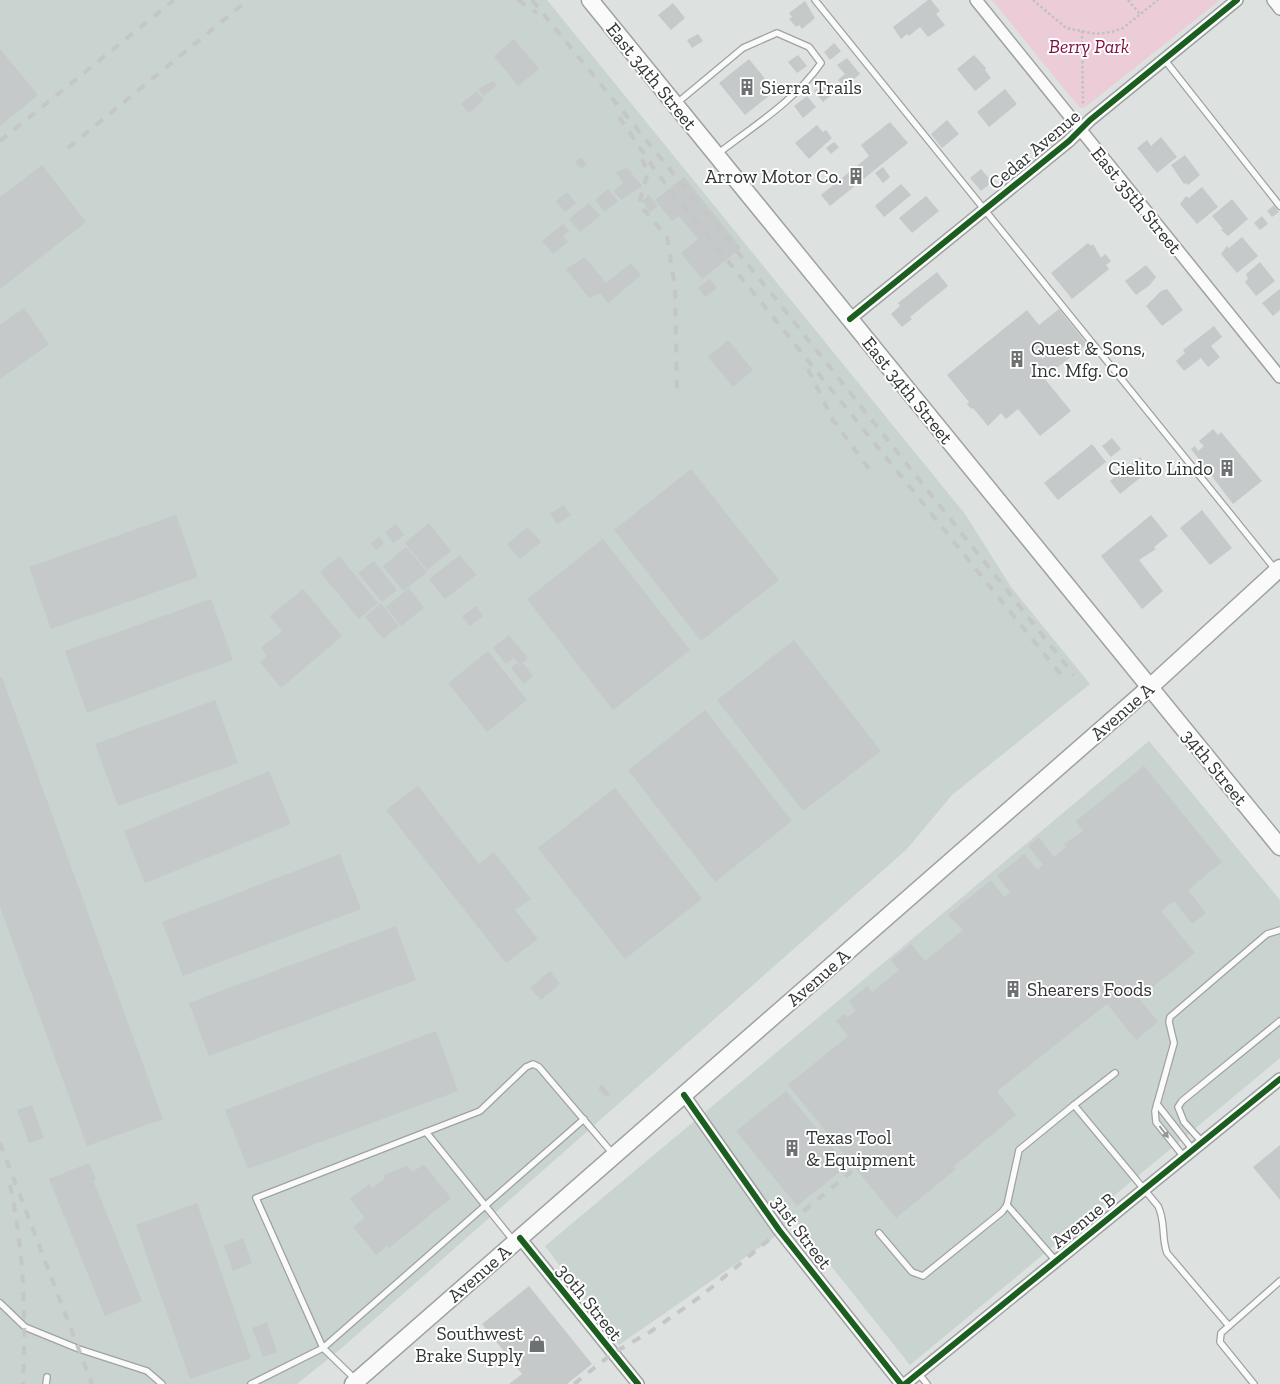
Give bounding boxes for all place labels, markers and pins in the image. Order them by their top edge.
place label: Sierra Trails [761,76,862,99]
building icon: Sierra Trails [737,77,757,97]
place label: Arrow Motor Co. [705,165,842,188]
building icon: Arrow Motor Co. [846,166,866,186]
place label: Quest & Sons, Inc. Mfg. Co [1031,337,1145,382]
building icon: Quest & Sons, Inc. Mfg. Co [1007,349,1027,369]
place label: Cielito Lindo [1108,457,1213,480]
building icon: Cielito Lindo [1217,458,1237,478]
place label: Shearers Foods [1027,978,1152,1001]
building icon: Shearers Foods [1003,979,1023,999]
place label: Texas Tool & Equipment [806,1126,915,1171]
building icon: Texas Tool & Equipment [782,1138,802,1158]
place label: Southwest Brake Supply [415,1322,523,1367]
shop icon: Southwest Brake Supply [527,1334,547,1354]

